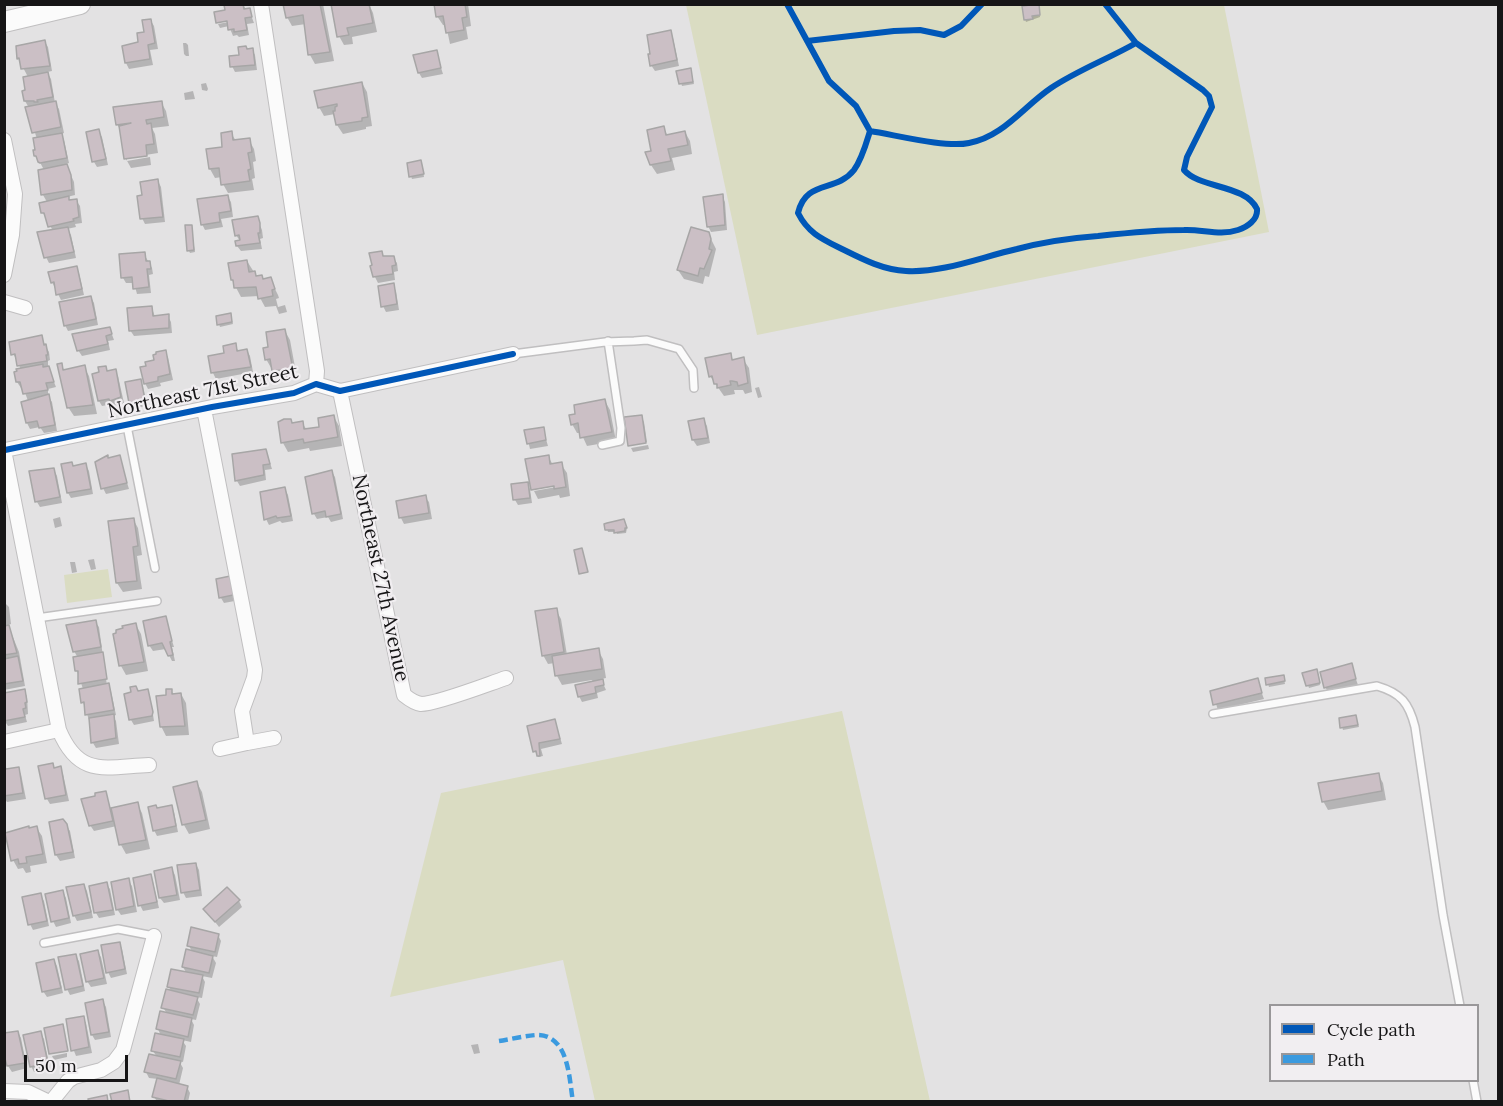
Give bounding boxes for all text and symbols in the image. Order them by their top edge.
street label: Northeast 71st Street [106,360,300,424]
street label: Northeast 27th Avenue [346,472,414,684]
legend [1269,1004,1479,1082]
text: Cycle path [1327,1018,1416,1041]
scale bar [27,1043,130,1081]
text: Path [1327,1048,1365,1071]
text: 50 m [35,1054,77,1077]

